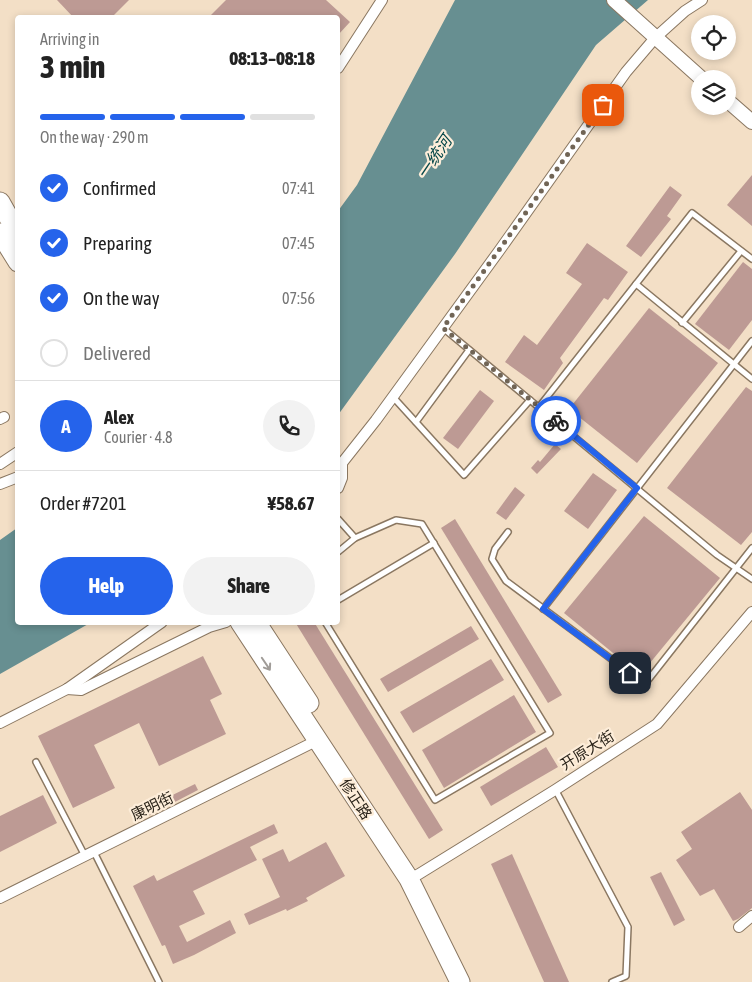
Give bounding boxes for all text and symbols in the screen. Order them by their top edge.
map controls [691,15,736,115]
button: locate [691,15,736,60]
text: Arriving in [40,30,100,48]
text: 08:13–08:18 [229,47,315,69]
text: 3 min [40,48,105,85]
button: layers [691,70,736,115]
pin [582,84,624,126]
icon: bag [589,91,617,119]
text: On the way · 290 m [40,128,149,146]
water label: 一统河 [413,130,457,182]
icon: check [40,174,68,202]
text: Confirmed [83,177,156,199]
text: 07:41 [282,179,315,197]
icon: check [40,229,68,257]
text: Preparing [83,232,152,254]
text: 07:45 [282,234,315,252]
icon: check [40,284,68,312]
text: On the way [83,287,160,309]
text: 07:56 [282,289,315,307]
text: Delivered [83,342,151,364]
courier [531,396,581,446]
button: phone [263,400,315,452]
text: Alex [104,406,134,428]
icon: bike [542,407,570,435]
text: A [61,415,71,437]
text: Courier · 4.8 [104,428,173,446]
text: Order #7201 [40,492,127,514]
text: ¥58.67 [267,492,315,514]
button: Help [40,557,173,615]
button: Share [183,557,315,615]
pin [609,652,651,694]
one-way arrow [261,656,271,670]
icon: home [616,659,644,687]
street label: 开原大街 [557,727,617,773]
street label: 修正路 [337,775,375,823]
street label: 康明街 [128,788,176,824]

